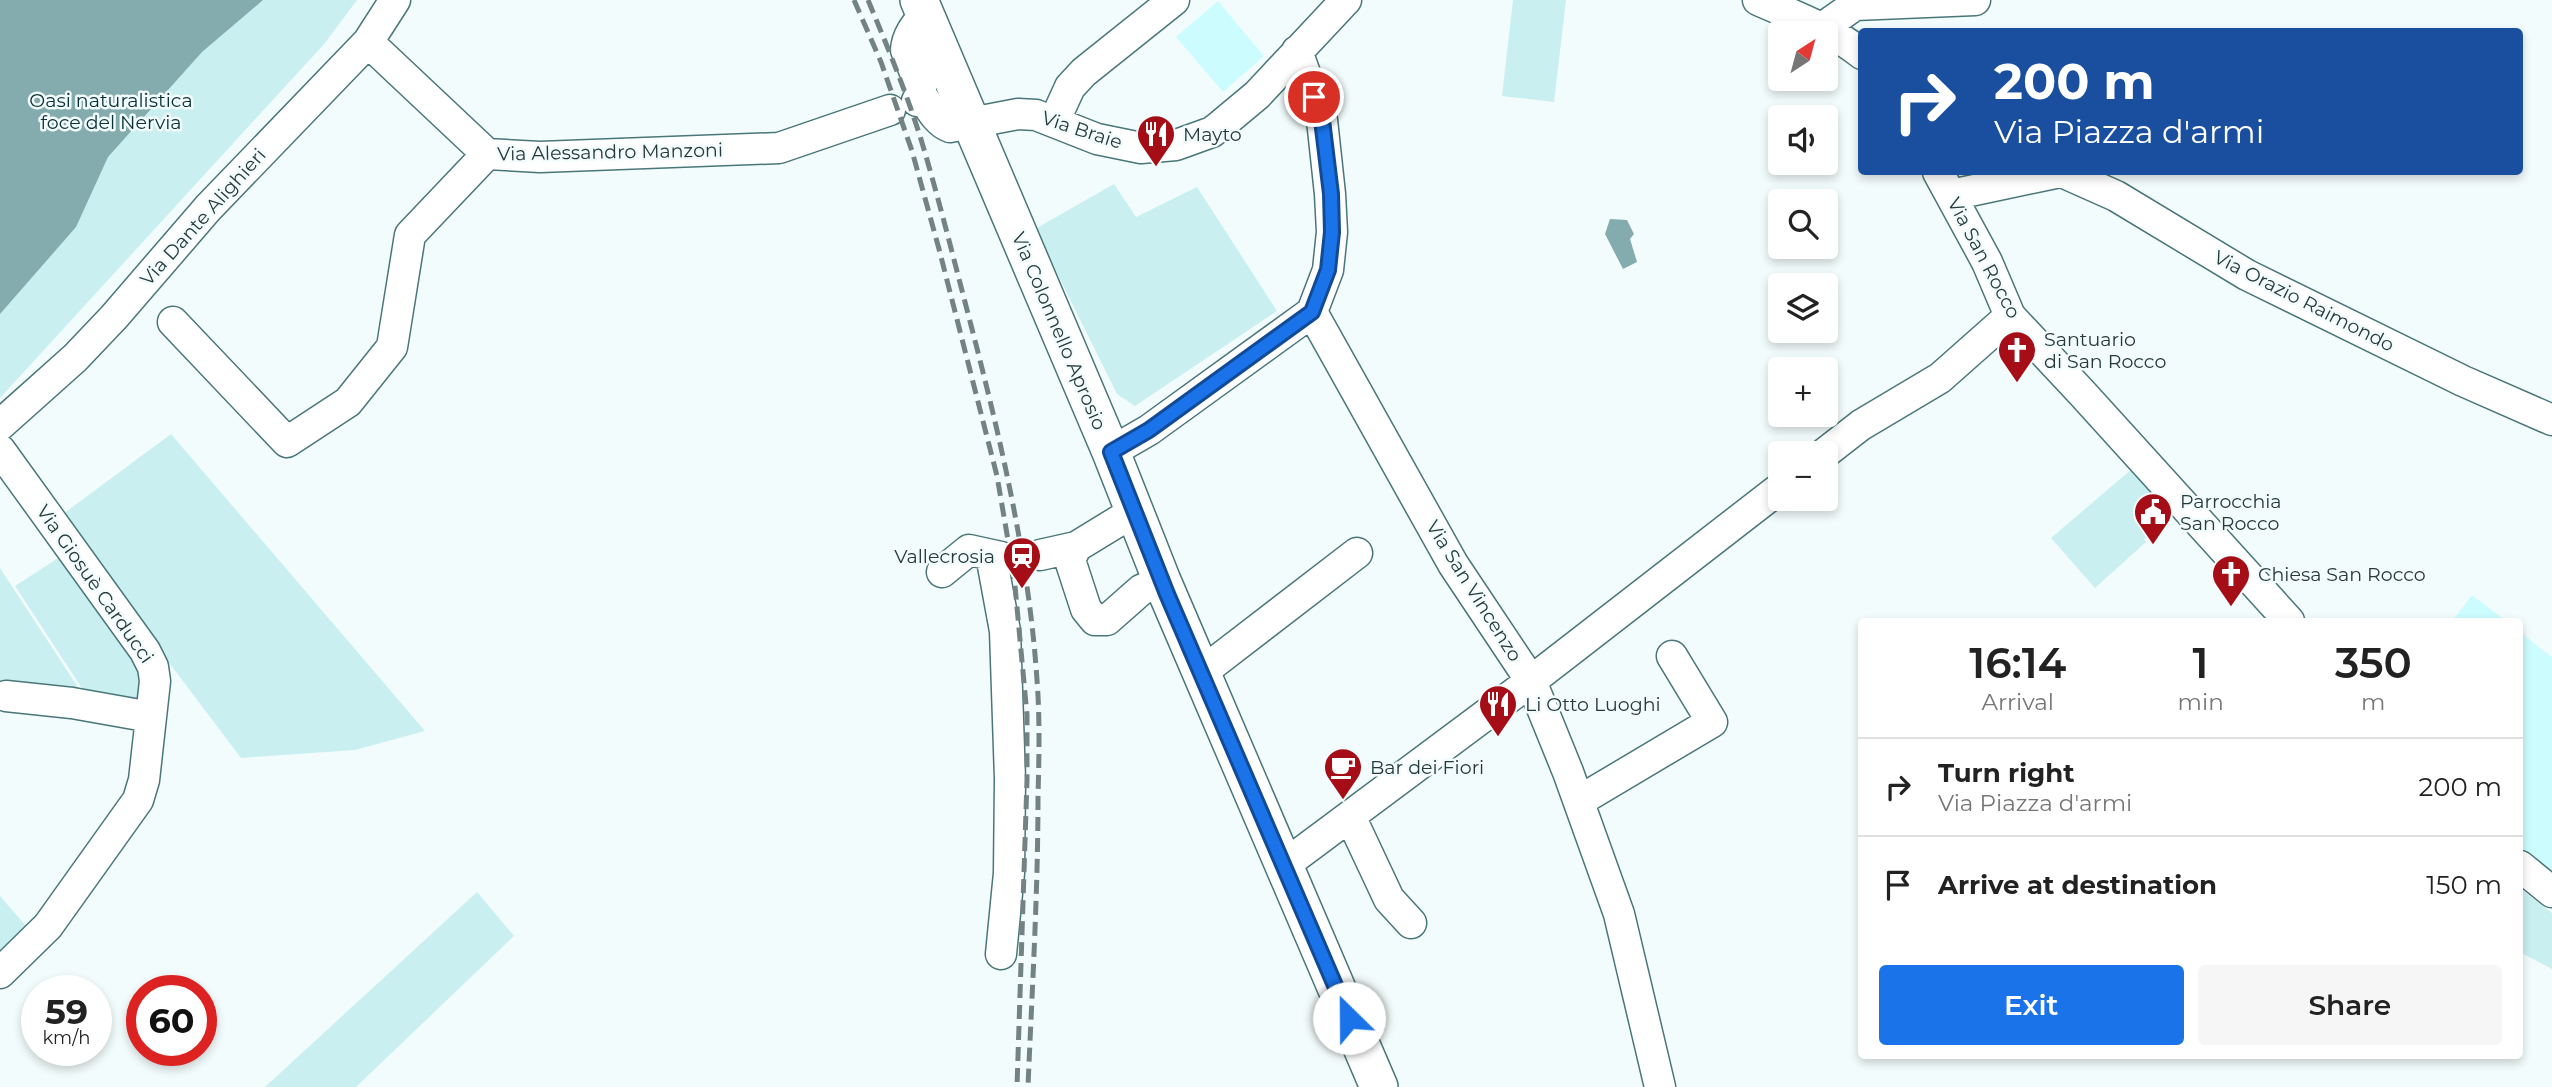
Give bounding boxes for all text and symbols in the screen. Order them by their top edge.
north arrow [1768,21,1838,91]
map controls [1768,21,1838,511]
text: 200 m [1994,52,2155,111]
icon: right [1879,56,1970,147]
pin [1284,67,1344,127]
icon: arrive [1295,78,1333,116]
park label: Oasi naturalistica foce del Nervia [29,89,193,134]
button: sound [1768,105,1838,175]
street label: Via Braie [1039,106,1125,154]
text: Via Piazza d'armi [1994,112,2264,151]
restaurant icon: Mayto [1135,113,1177,168]
place label: Mayto [1183,123,1242,146]
street label: Via Alessandro Manzoni [497,139,723,165]
street label: Via Dante Alighieri [135,144,271,290]
button: search [1768,189,1838,259]
street label: Via San Rocco [1942,194,2026,322]
street label: Via Colonnello Aprosio [1007,229,1111,433]
street label: Via Orazio Raimondo [2210,245,2398,357]
button: layers [1768,273,1838,343]
place label: Santuario di San Rocco [2044,328,2166,373]
church icon: Santuario di San Rocco [1996,329,2038,384]
button: + [1768,357,1838,427]
button: − [1768,441,1838,511]
place label: Parrocchia San Rocco [2180,490,2282,535]
public building icon: Parrocchia San Rocco [2132,491,2174,546]
street label: Via Giosuè Carducci [32,500,158,668]
street label: Via San Vincenzo [1421,516,1527,666]
station icon: Vallecrosia [1001,535,1043,590]
place label: Vallecrosia [894,545,995,568]
church icon: Chiesa San Rocco [2210,553,2252,608]
place label: Chiesa San Rocco [2258,563,2426,586]
text: 16:14 [1969,637,2066,689]
text: 1 [2193,637,2209,689]
text: 350 [2335,637,2412,689]
restaurant icon: Li Otto Luoghi [1477,683,1519,738]
text: Arrival [1982,688,2054,716]
text: min [2178,688,2224,716]
text: m [2361,688,2386,716]
place label: Li Otto Luoghi [1525,693,1661,716]
cafe icon: Bar dei Fiori [1322,746,1364,801]
place label: Bar dei Fiori [1370,756,1484,779]
text: Turn right [1938,757,2074,789]
icon: right [1879,768,1917,806]
text: 200 m [2418,771,2502,803]
text: Via Piazza d'armi [1938,789,2132,817]
icon: arrive [1879,866,1917,904]
text: Arrive at destination [1938,869,2217,901]
text: 150 m [2426,869,2502,901]
button: Exit [1879,965,2184,1045]
button: Share [2198,965,2502,1045]
speed limit sign: 60 [126,975,217,1066]
position arrow [1312,981,1386,1055]
text: 59 [45,990,88,1033]
text: km/h [42,1027,91,1049]

